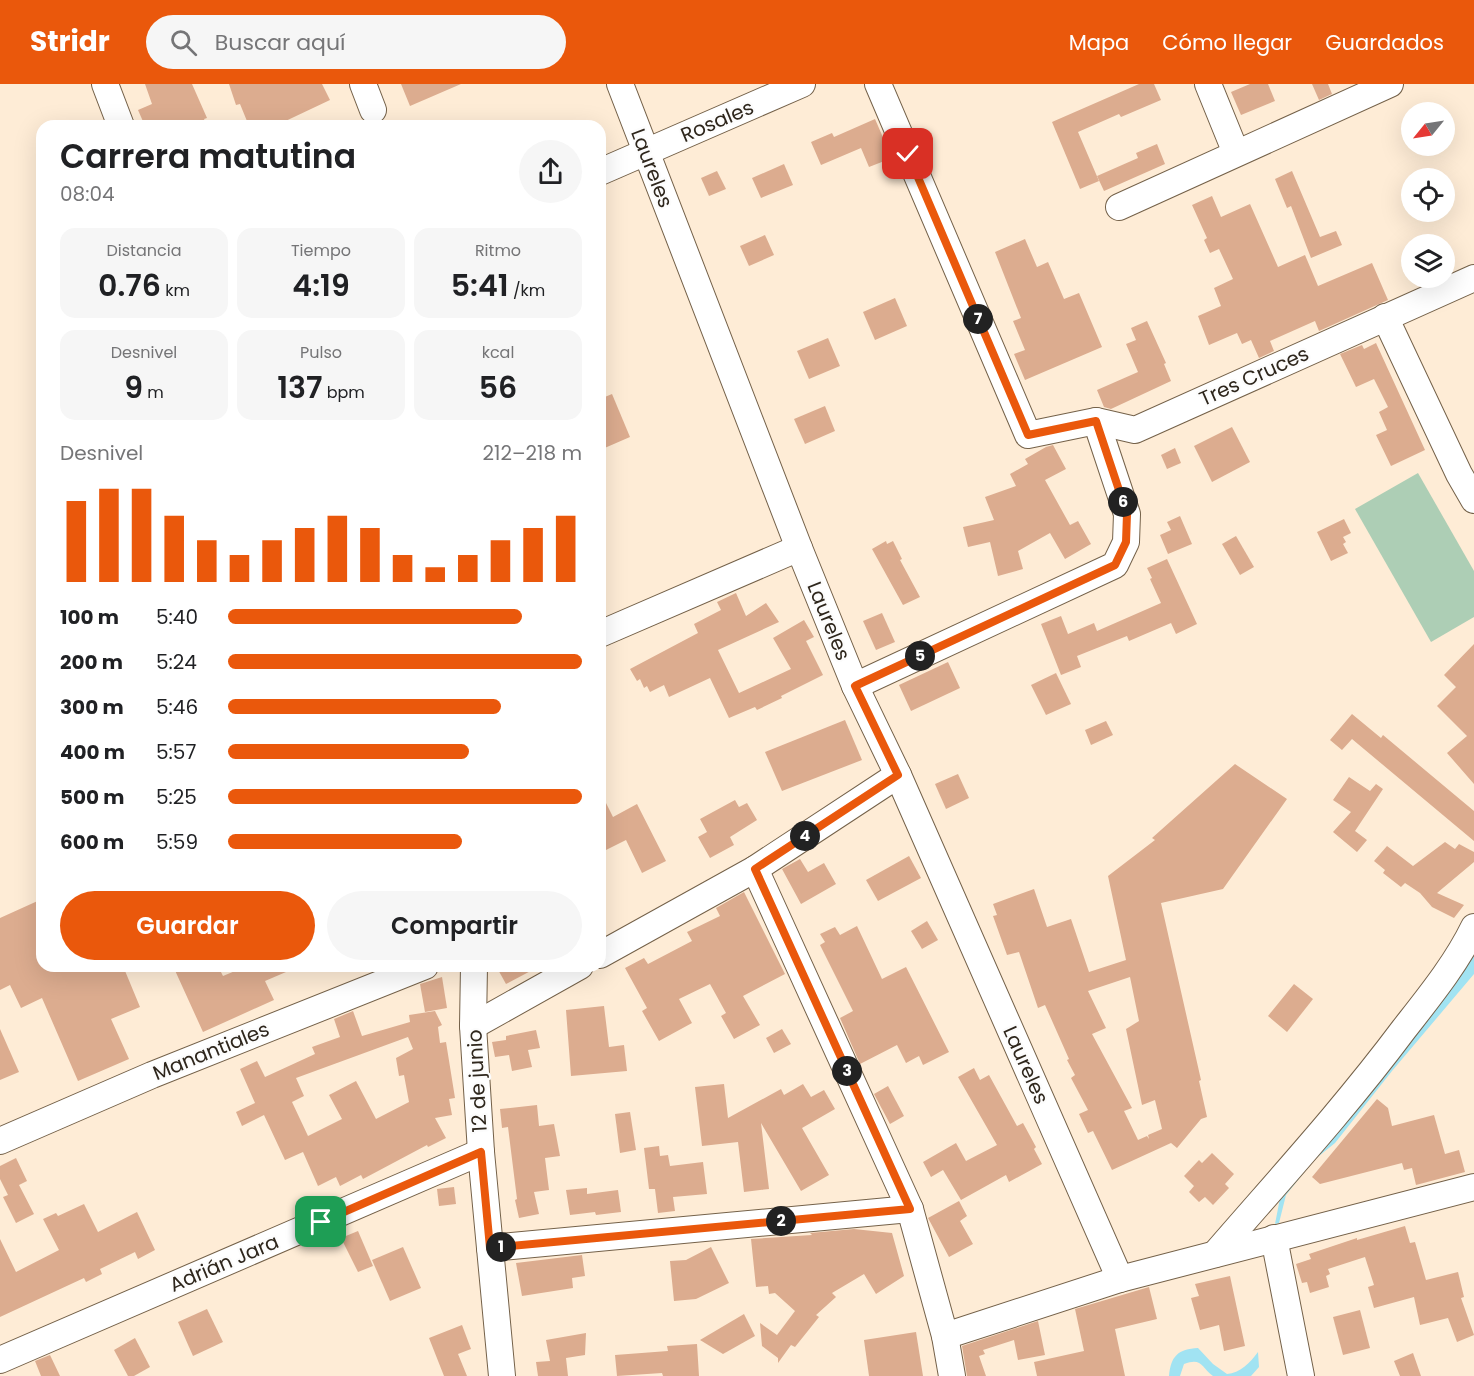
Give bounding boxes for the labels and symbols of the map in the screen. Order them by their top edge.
street label: Rosales [676,93,758,149]
north arrow [1401,102,1455,156]
street label: Laureles [624,124,680,212]
pin [882,128,933,179]
pin: 7 [963,304,993,334]
street label: Tres Cruces [1195,339,1313,413]
pin: 6 [1108,487,1138,517]
street label: Laureles [801,577,857,665]
pin: 5 [905,641,935,671]
pin: 4 [790,821,820,851]
street label: Manantiales [149,1015,273,1087]
street label: Laureles [996,1022,1056,1108]
street label: 12 de junio [460,1029,494,1133]
pin: 3 [832,1056,862,1086]
pin [295,1196,346,1247]
pin: 2 [766,1206,796,1236]
street label: Adrián Jara [165,1227,283,1299]
pin: 1 [486,1232,516,1262]

